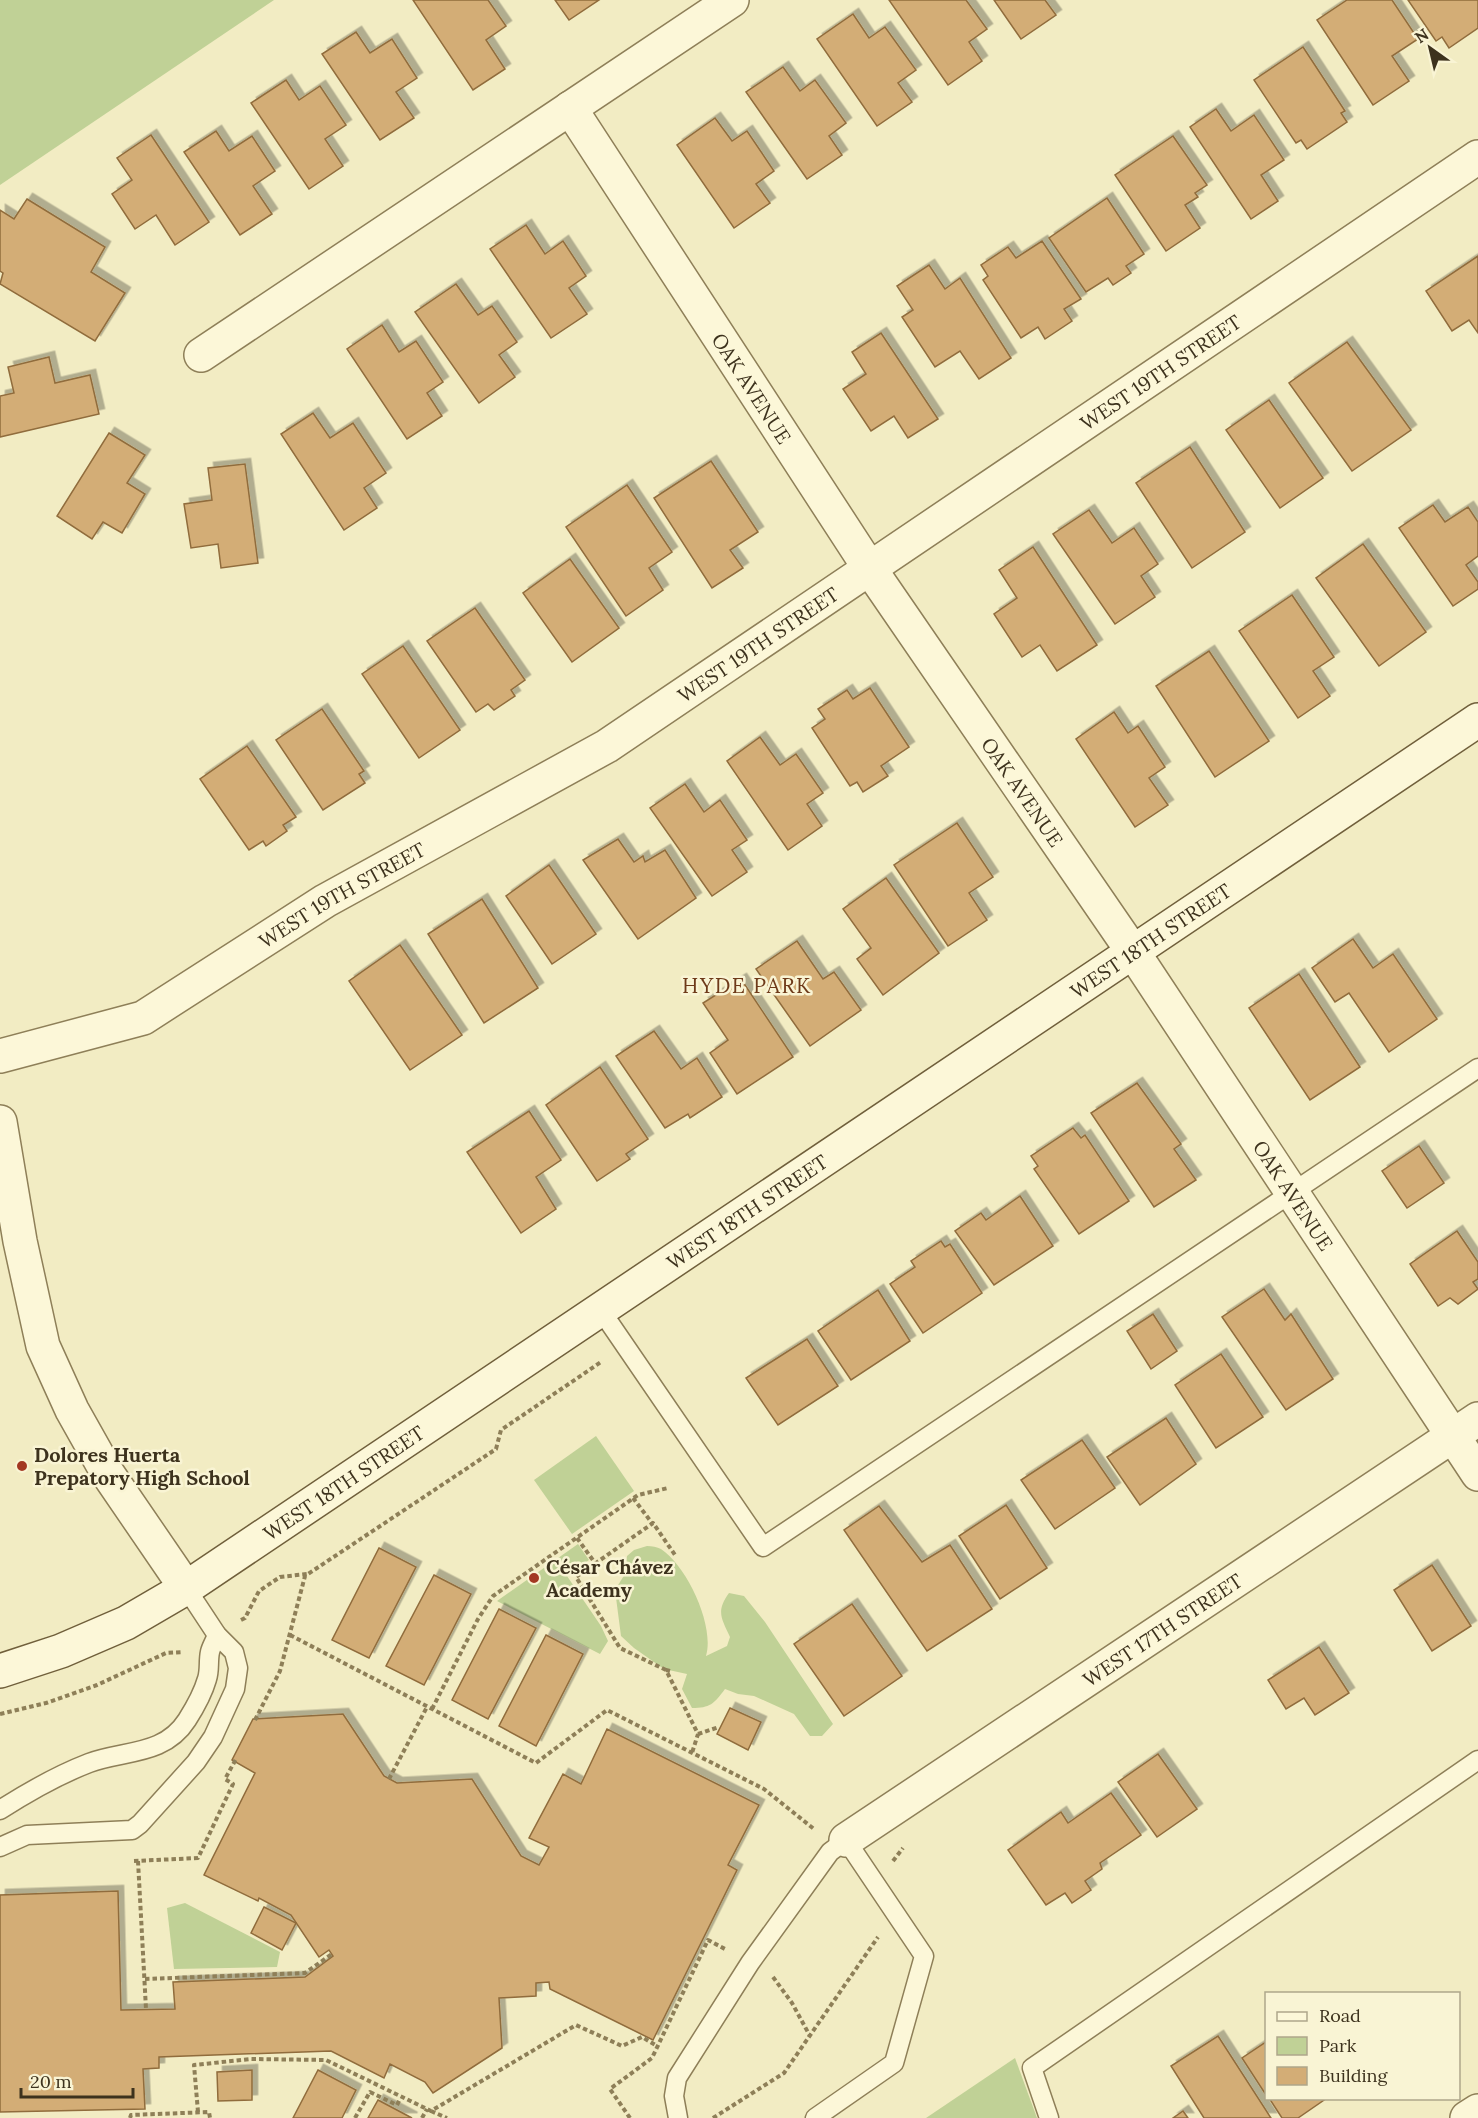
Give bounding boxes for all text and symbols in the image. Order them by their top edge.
north arrow [1400,18,1460,78]
text: N [1411,24,1432,47]
street label: WEST 19TH STREET [1075,309,1246,435]
street label: OAK AVENUE [707,328,797,448]
street label: WEST 19TH STREET [672,581,843,707]
street label: OAK AVENUE [977,732,1069,851]
street label: WEST 19TH STREET [254,836,429,953]
street label: WEST 18TH STREET [1065,877,1236,1003]
district label: HYDE PARK [682,972,812,999]
street label: OAK AVENUE [1248,1135,1339,1255]
street label: WEST 18TH STREET [662,1148,832,1274]
street label: WEST 18TH STREET [258,1419,429,1545]
place label: Dolores Huerta Prepatory High School [34,1442,250,1490]
marker: Dolores Huerta Prepatory High School [15,1459,29,1473]
place label: César Chávez Academy [546,1554,674,1602]
street label: WEST 17TH STREET [1078,1567,1247,1691]
marker: César Chávez Academy [527,1571,541,1585]
legend [1265,1992,1460,2100]
text: Road [1319,2004,1361,2027]
text: Park [1319,2034,1357,2057]
scale bar [21,2061,134,2099]
text: Building [1319,2064,1389,2087]
text: 20 m [30,2070,72,2093]

